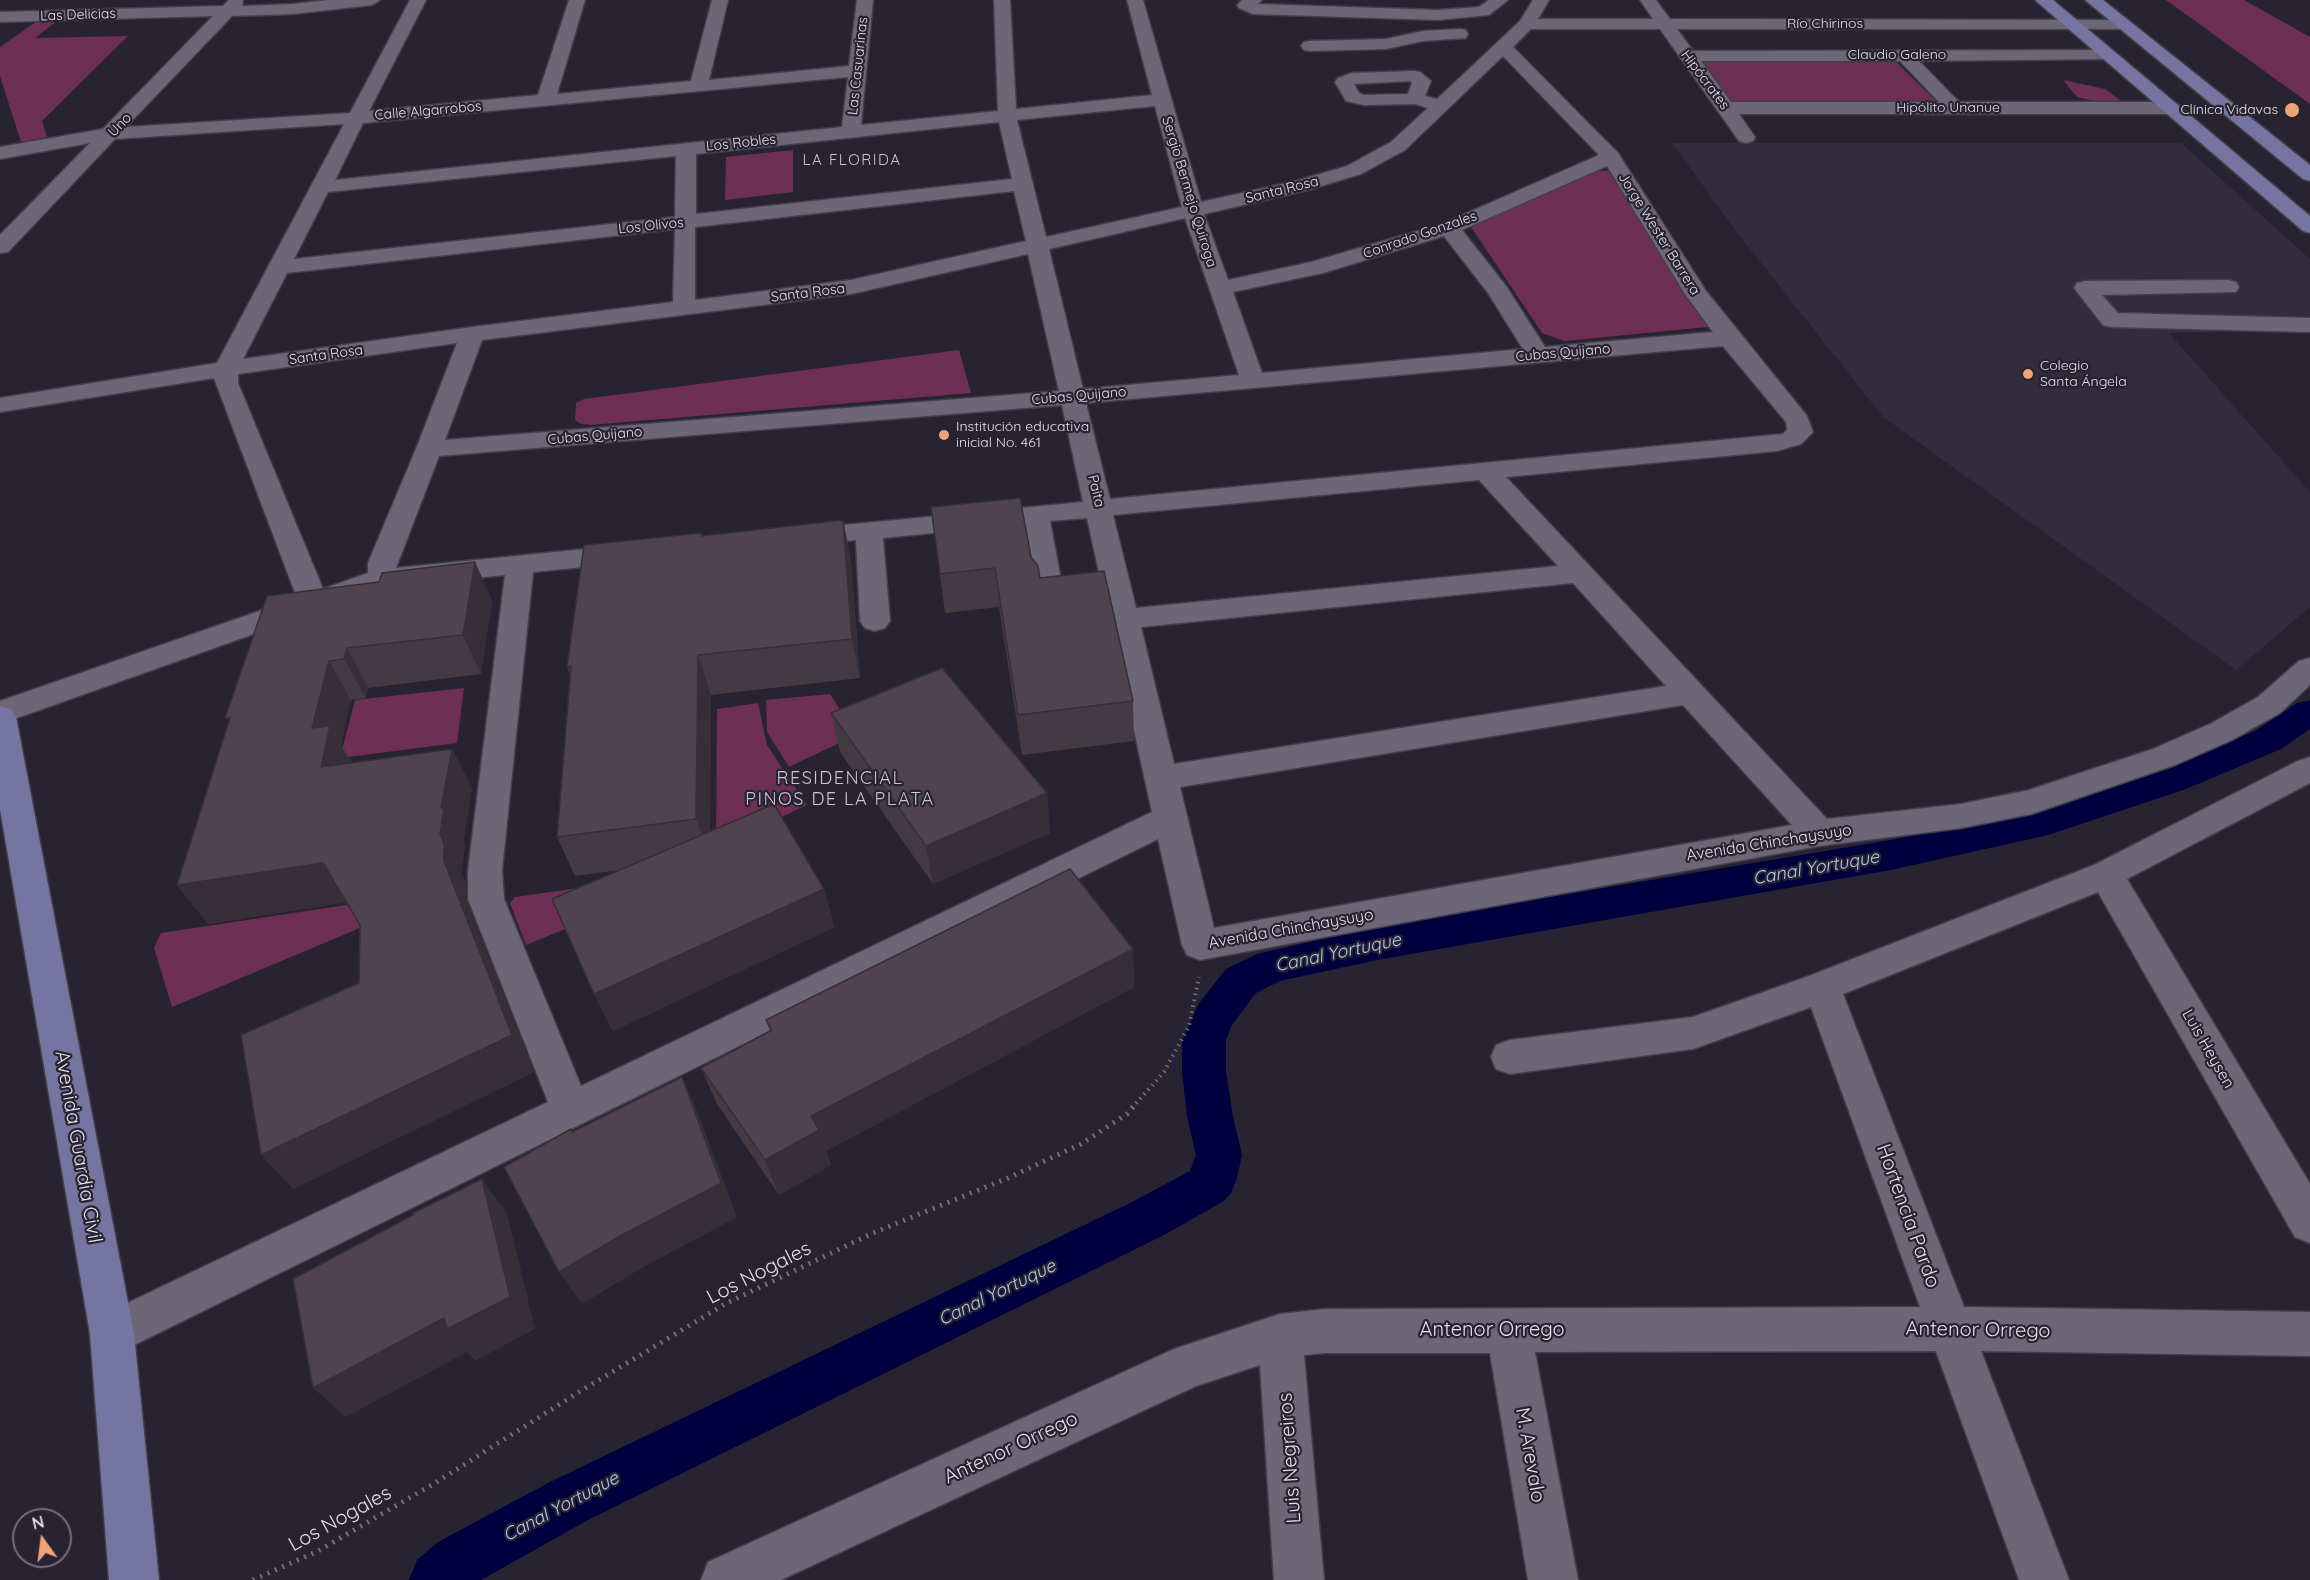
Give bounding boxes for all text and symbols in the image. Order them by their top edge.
street label: Las Delicias [40,5,116,25]
street label: Las Casuarinas [844,16,872,116]
street label: Río Chirinos [1787,16,1863,32]
street label: Hipócrates [1677,47,1733,113]
street label: Claudio Galeno [1848,47,1946,63]
street label: Calle Algarrobos [374,98,482,124]
street label: Hipólito Unanue [1896,100,2000,116]
marker: Clínica Vidavas [2283,101,2301,119]
place label: Clínica Vidavas [2180,102,2278,118]
street label: Uno [105,110,135,140]
street label: Sergio Bermejo Quiroga [1158,115,1220,269]
street label: Los Robles [705,131,777,155]
district label: LA FLORIDA [803,151,901,169]
street label: Jorge Wester Barrera [1614,170,1704,298]
street label: Santa Rosa [1244,173,1320,207]
street label: Conrado Gonzales [1361,208,1479,262]
street label: Los Olivos [618,214,684,238]
street label: Santa Rosa [770,280,846,306]
street label: Cubas Quijano [1515,340,1611,366]
street label: Santa Rosa [288,342,364,368]
place label: Colegio Santa Ángela [2040,358,2127,390]
marker: Colegio Santa Ángela [2021,367,2035,381]
street label: Cubas Quijano [1031,383,1127,409]
place label: Institución educativa inicial No. 461 [956,419,1089,452]
street label: Cubas Quijano [547,423,643,449]
marker: Institución educativa inicial No. 461 [937,428,951,442]
street label: Paita [1084,473,1108,509]
district label: RESIDENCIAL PINOS DE LA PLATA [745,768,935,810]
street label: Avenida Chinchaysuyo [1685,820,1853,866]
water label: Canal Yortuque [1751,846,1881,890]
street label: Avenida Chinchaysuyo [1207,905,1375,953]
water label: Canal Yortuque [1273,929,1403,977]
street label: Luis Heysen [2178,1006,2238,1092]
street label: Avenida Guardia Civil [49,1049,107,1245]
street label: Hortencia Pardo [1871,1141,1945,1291]
street label: Los Nogales [703,1236,815,1310]
water label: Canal Yortuque [935,1255,1059,1331]
street label: Antenor Orrego [1905,1317,2051,1343]
street label: Antenor Orrego [1420,1318,1564,1342]
street label: Luis Negreiros [1273,1392,1307,1524]
street label: M. Arevalo [1510,1406,1550,1504]
street label: Antenor Orrego [940,1407,1082,1489]
water label: Canal Yortuque [500,1467,622,1547]
street label: Los Nogales [284,1481,396,1557]
north arrow [12,1508,72,1568]
text: N [30,1511,46,1534]

